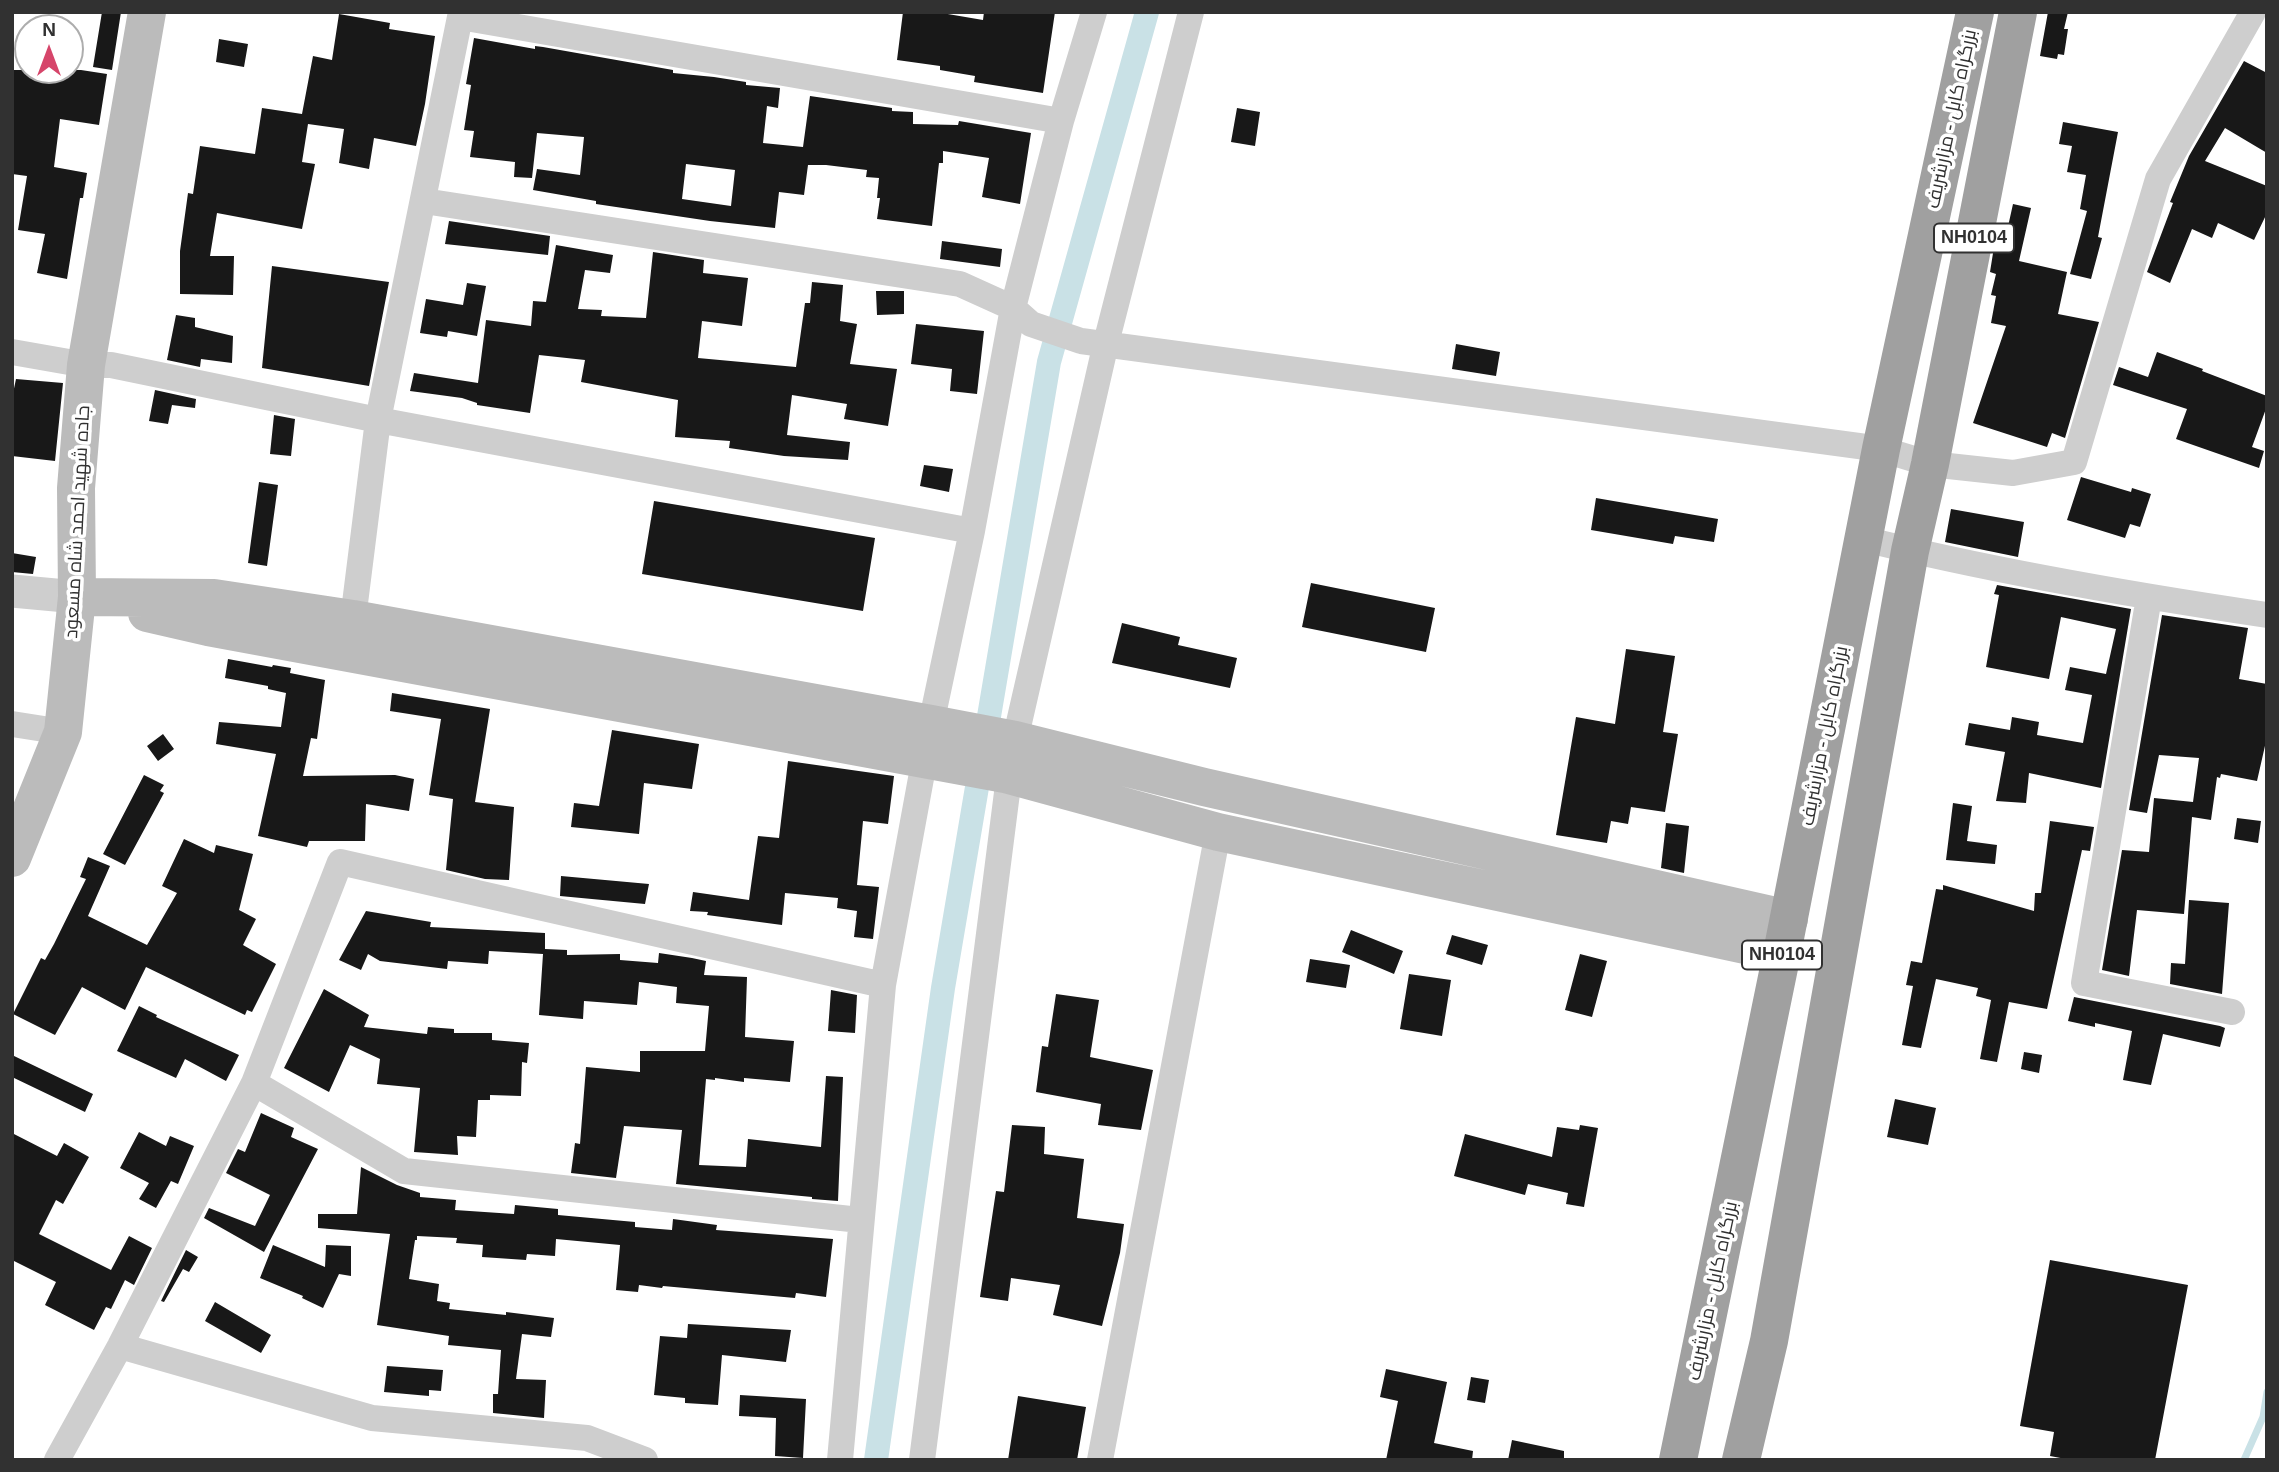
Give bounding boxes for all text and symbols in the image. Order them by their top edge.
north arrow [14,14,84,84]
text: N [42,19,56,40]
street label: بزرگراه کابل - مزارشریف [1922,27,1982,211]
road number: NH0104 [1934,224,2014,252]
street label: جاده شهيد احمد شاه مسعود [61,405,95,639]
street label: بزرگراه کابل - مزارشریف [1796,644,1854,828]
road number: NH0104 [1742,940,1822,970]
street label: بزرگراه کابل - مزارشریف [1683,1199,1743,1383]

